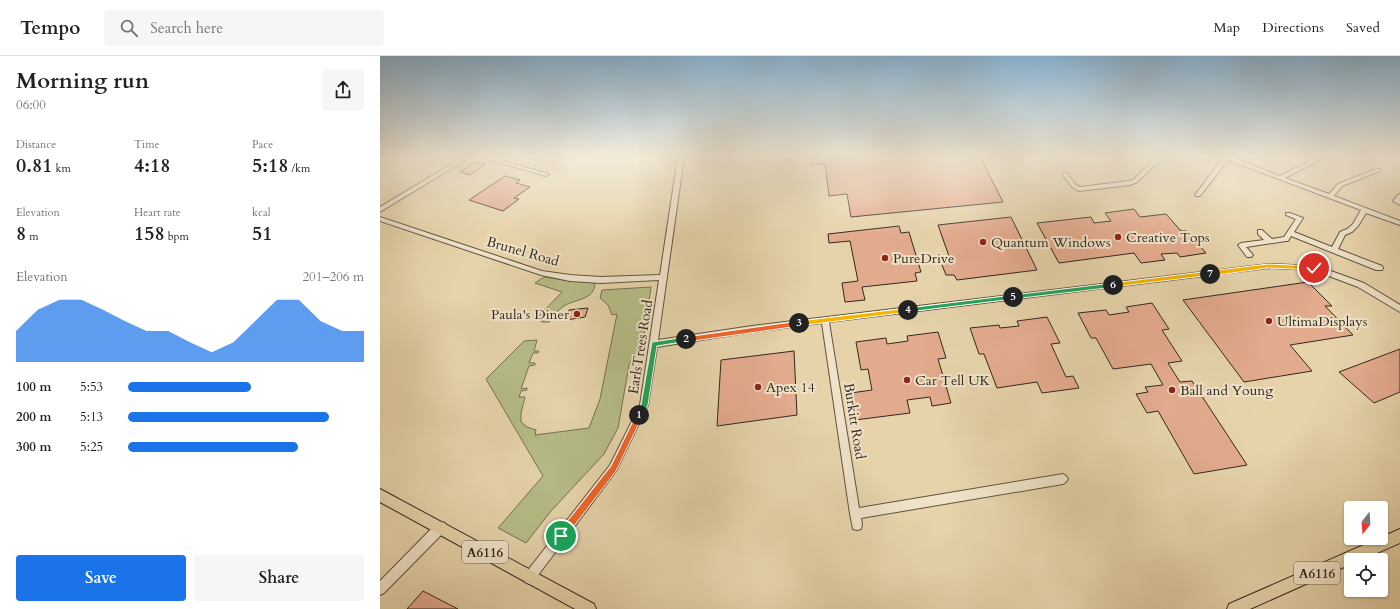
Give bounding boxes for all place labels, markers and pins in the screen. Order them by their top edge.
place label: Creative Tops [1126,228,1210,247]
marker: Creative Tops [1113,232,1123,242]
place label: Quantum Windows [991,233,1111,252]
marker: Quantum Windows [978,237,988,247]
place label: PureDrive [893,249,954,268]
pin [1297,251,1331,285]
marker: PureDrive [880,253,890,263]
pin: 7 [1200,264,1220,284]
pin: 6 [1103,275,1123,295]
pin: 5 [1003,287,1023,307]
pin: 4 [898,300,918,320]
place label: Paula's Diner [491,305,570,324]
marker: Paula's Diner [572,309,582,319]
place label: UltimaDisplays [1277,312,1368,331]
pin: 3 [789,313,809,333]
marker: UltimaDisplays [1264,316,1274,326]
pin: 2 [676,329,696,349]
place label: Car Tell UK [915,371,991,390]
marker: Car Tell UK [902,375,912,385]
place label: Apex 14 [766,378,815,397]
place label: Ball and Young [1180,381,1273,400]
marker: Apex 14 [753,382,763,392]
marker: Ball and Young [1167,385,1177,395]
pin: 1 [629,405,649,425]
pin [544,519,578,553]

